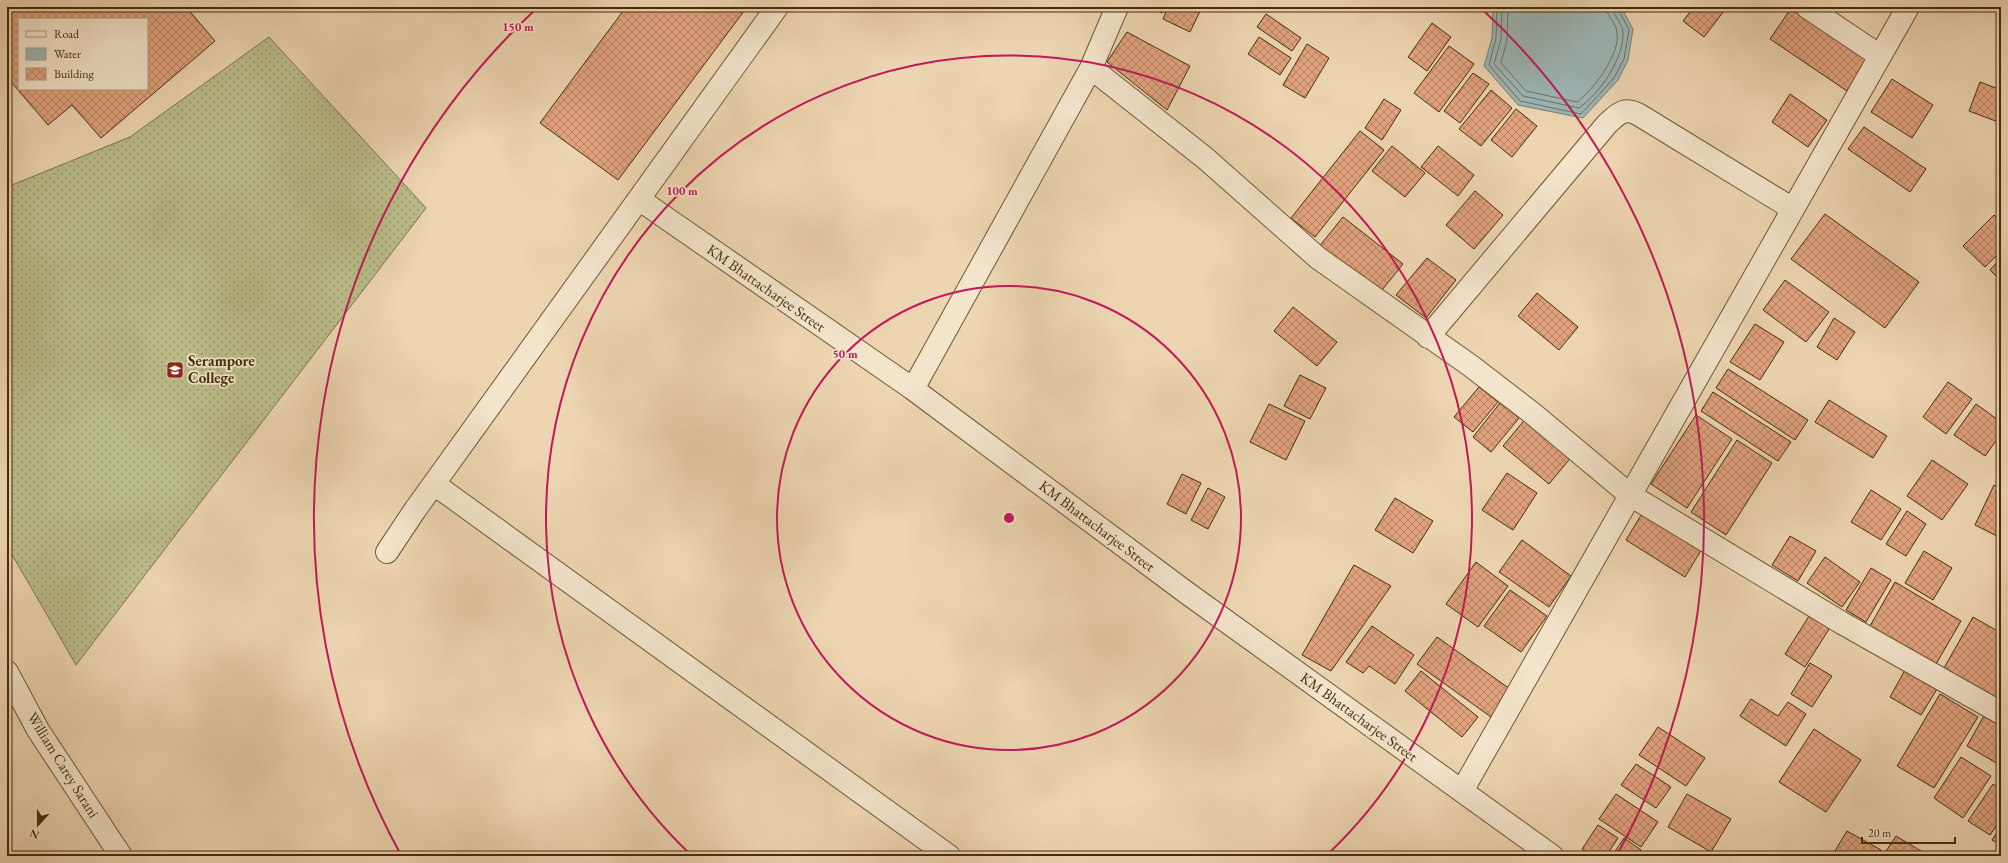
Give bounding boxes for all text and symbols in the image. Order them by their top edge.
legend [18,18,148,90]
text: 150 m [502,19,534,35]
text: Road [54,26,80,42]
text: Water [54,46,81,62]
text: Building [54,66,95,82]
text: 100 m [666,183,698,199]
street label: KM Bhattacharjee Street [703,240,829,336]
text: 50 m [832,346,858,362]
place label: Serampore College [188,351,255,387]
school or university icon: Serampore College [165,360,185,380]
street label: KM Bhattacharjee Street [1036,476,1159,576]
centre of rings [1002,511,1016,525]
street label: KM Bhattacharjee Street [1297,668,1422,766]
street label: William Carey Sarani [23,708,104,821]
north arrow [18,805,58,845]
scale bar [1862,819,1955,845]
text: 20 m [1868,825,1892,841]
text: N [28,826,41,842]

